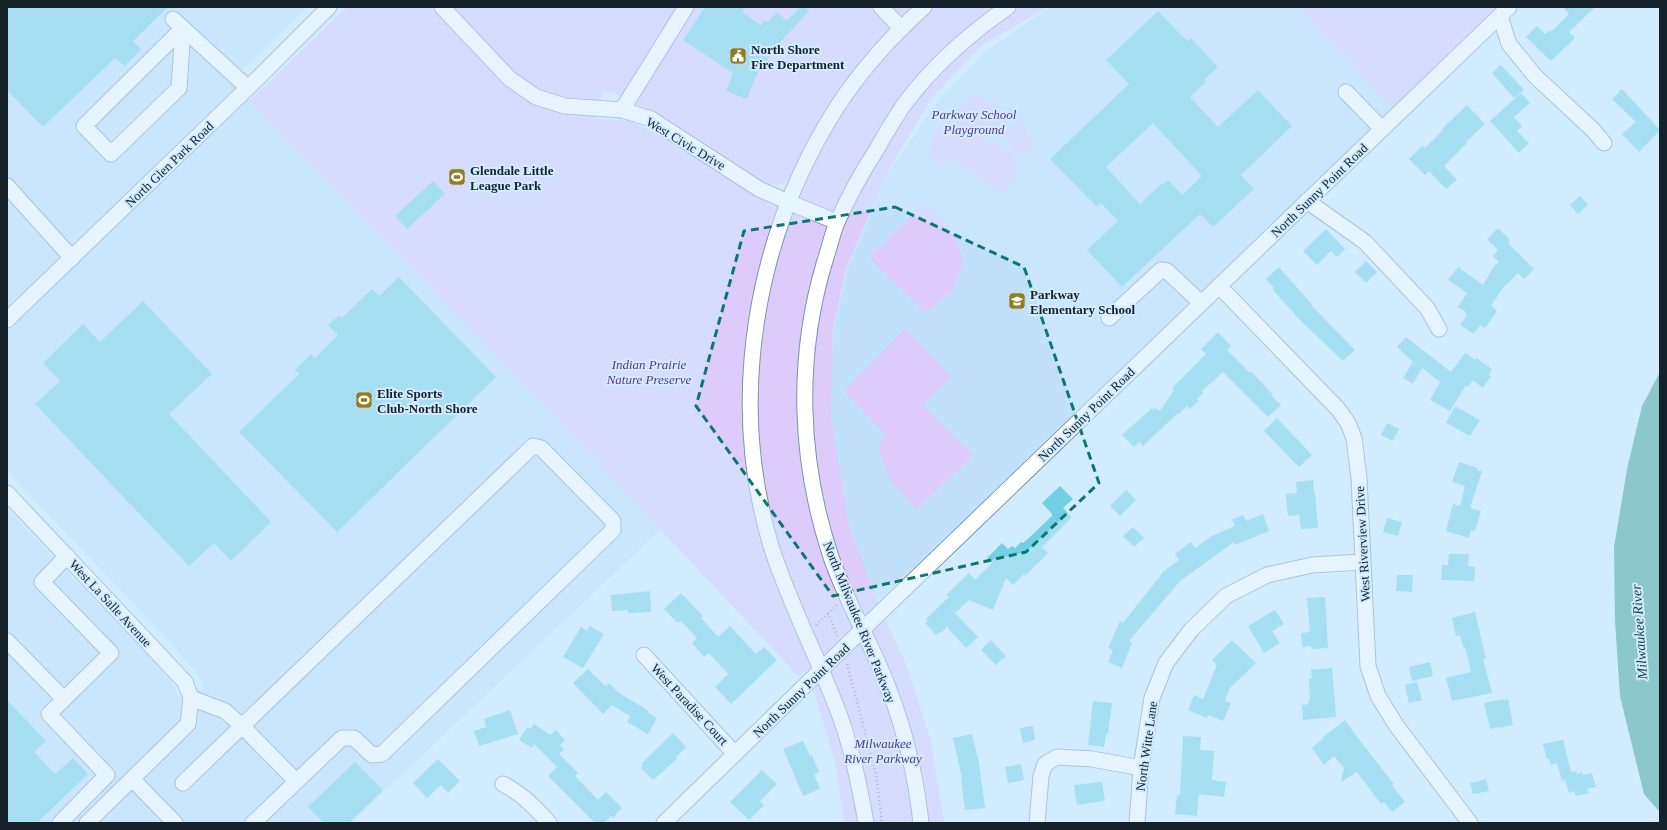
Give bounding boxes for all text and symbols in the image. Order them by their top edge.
place label: North Shore Fire Department [751,42,845,72]
public building icon: North Shore Fire Department [728,46,748,66]
park label: Parkway School Playground [931,107,1017,137]
street label: West Civic Drive [643,114,728,173]
street label: North Glen Park Road [122,118,217,210]
street label: North Sunny Point Road [1268,140,1371,240]
place label: Glendale Little League Park [470,163,554,193]
sports icon: Glendale Little League Park [447,167,467,187]
place label: Parkway Elementary School [1030,287,1135,317]
school or university icon: Parkway Elementary School [1007,291,1027,311]
park label: Indian Prairie Nature Preserve [606,357,692,387]
street label: North Sunny Point Road [1035,364,1138,464]
place label: Elite Sports Club-North Shore [377,386,478,416]
sports icon: Elite Sports Club-North Shore [354,390,374,410]
street label: West Riverview Drive [1352,485,1373,602]
street label: North Milwaukee River Parkway [820,539,899,706]
street label: West La Salle Avenue [66,557,155,650]
water label: Milwaukee River [1629,583,1650,681]
street label: North Sunny Point Road [750,640,853,740]
street label: West Paradise Court [648,661,731,748]
street label: North Witte Lane [1133,700,1160,792]
park label: Milwaukee River Parkway [843,736,922,766]

